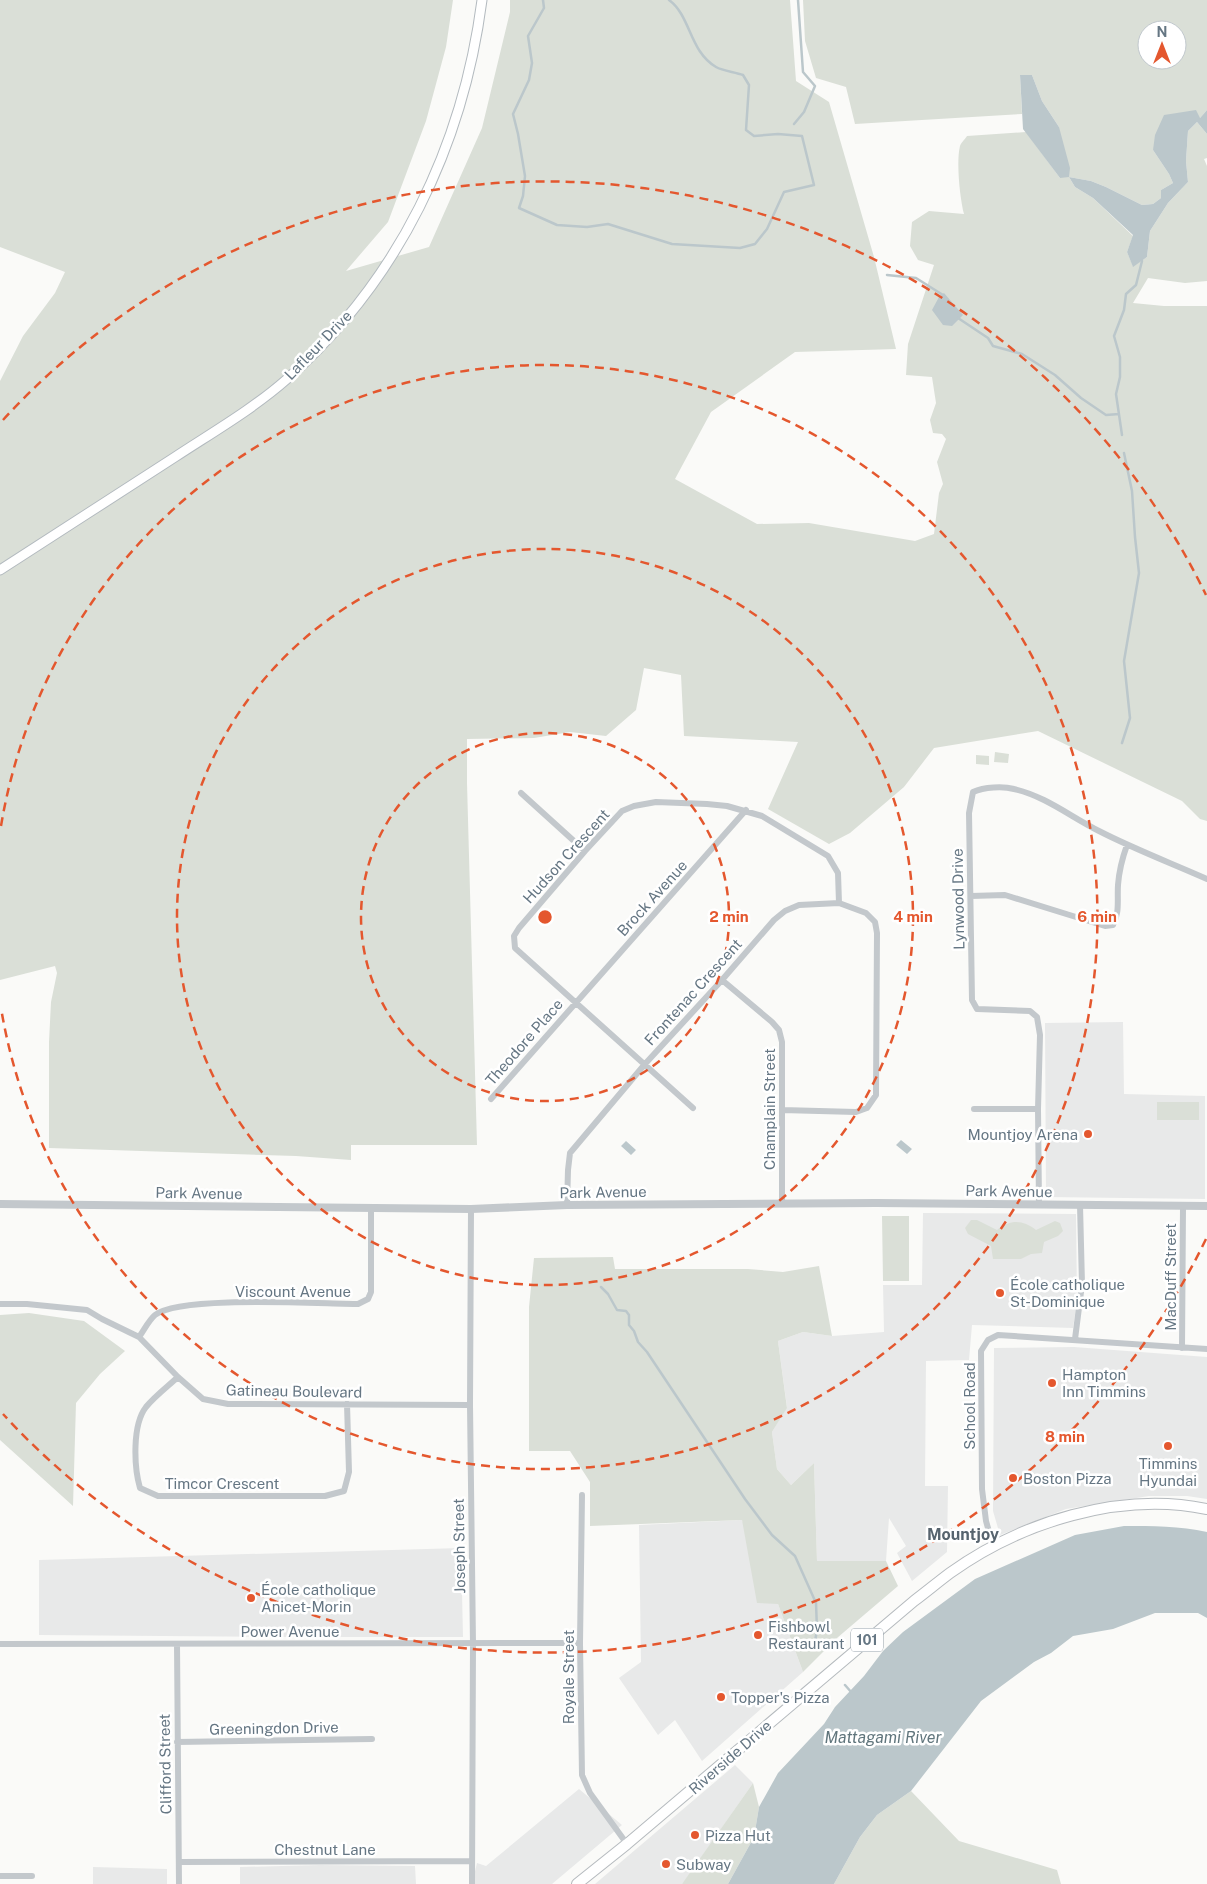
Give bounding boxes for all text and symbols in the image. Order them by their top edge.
north arrow [1137,20,1187,70]
text: N [1157,24,1167,40]
street label: Lafleur Drive [281,307,355,383]
street label: Hudson Crescent [519,805,613,906]
street label: Lynwood Drive [949,848,967,950]
street label: Brock Avenue [614,857,690,939]
centre of rings [536,908,554,926]
text: 2 min [709,908,749,925]
text: 4 min [893,908,933,925]
text: 6 min [1077,908,1117,925]
street label: Frontenac Crescent [641,935,745,1049]
street label: Theodore Place [482,995,566,1089]
street label: Champlain Street [761,1048,778,1170]
place label: Mountjoy Arena [968,1126,1078,1143]
marker: Mountjoy Arena [1082,1128,1094,1140]
street label: Park Avenue [965,1182,1053,1200]
street label: Park Avenue [559,1183,647,1201]
street label: Park Avenue [155,1184,243,1202]
street label: MacDuff Street [1162,1223,1179,1331]
place label: École catholique St-Dominique [1010,1276,1125,1310]
street label: Viscount Avenue [235,1283,351,1300]
marker: École catholique St-Dominique [994,1287,1006,1299]
street label: School Road [961,1362,978,1450]
place label: Hampton Inn Timmins [1062,1366,1146,1400]
marker: Hampton Inn Timmins [1046,1377,1058,1389]
street label: Gatineau Boulevard [226,1381,362,1401]
text: 8 min [1045,1428,1085,1445]
marker: Timmins Hyundai [1162,1440,1174,1452]
place label: Timmins Hyundai [1139,1455,1197,1489]
place label: Boston Pizza [1023,1470,1112,1487]
marker: Boston Pizza [1007,1472,1019,1484]
street label: Timcor Crescent [165,1475,279,1492]
street label: Joseph Street [450,1498,468,1594]
district label: Mountjoy [927,1525,999,1544]
place label: École catholique Anicet-Morin [261,1581,376,1615]
marker: École catholique Anicet-Morin [245,1592,257,1604]
place label: Fishbowl Restaurant [768,1618,845,1652]
street label: Power Avenue [241,1623,339,1640]
road number: 101 [851,1628,883,1652]
marker: Fishbowl Restaurant [752,1629,764,1641]
street label: Royale Street [560,1630,577,1724]
place label: Topper's Pizza [731,1689,830,1706]
marker: Topper's Pizza [715,1691,727,1703]
street label: Clifford Street [156,1713,174,1814]
street label: Riverside Drive [685,1717,775,1797]
street label: Greeningdon Drive [209,1718,339,1738]
water label: Mattagami River [825,1728,942,1747]
place label: Pizza Hut [705,1827,771,1844]
marker: Pizza Hut [689,1829,701,1841]
street label: Chestnut Lane [274,1841,376,1858]
place label: Subway [676,1856,731,1873]
marker: Subway [660,1858,672,1870]

